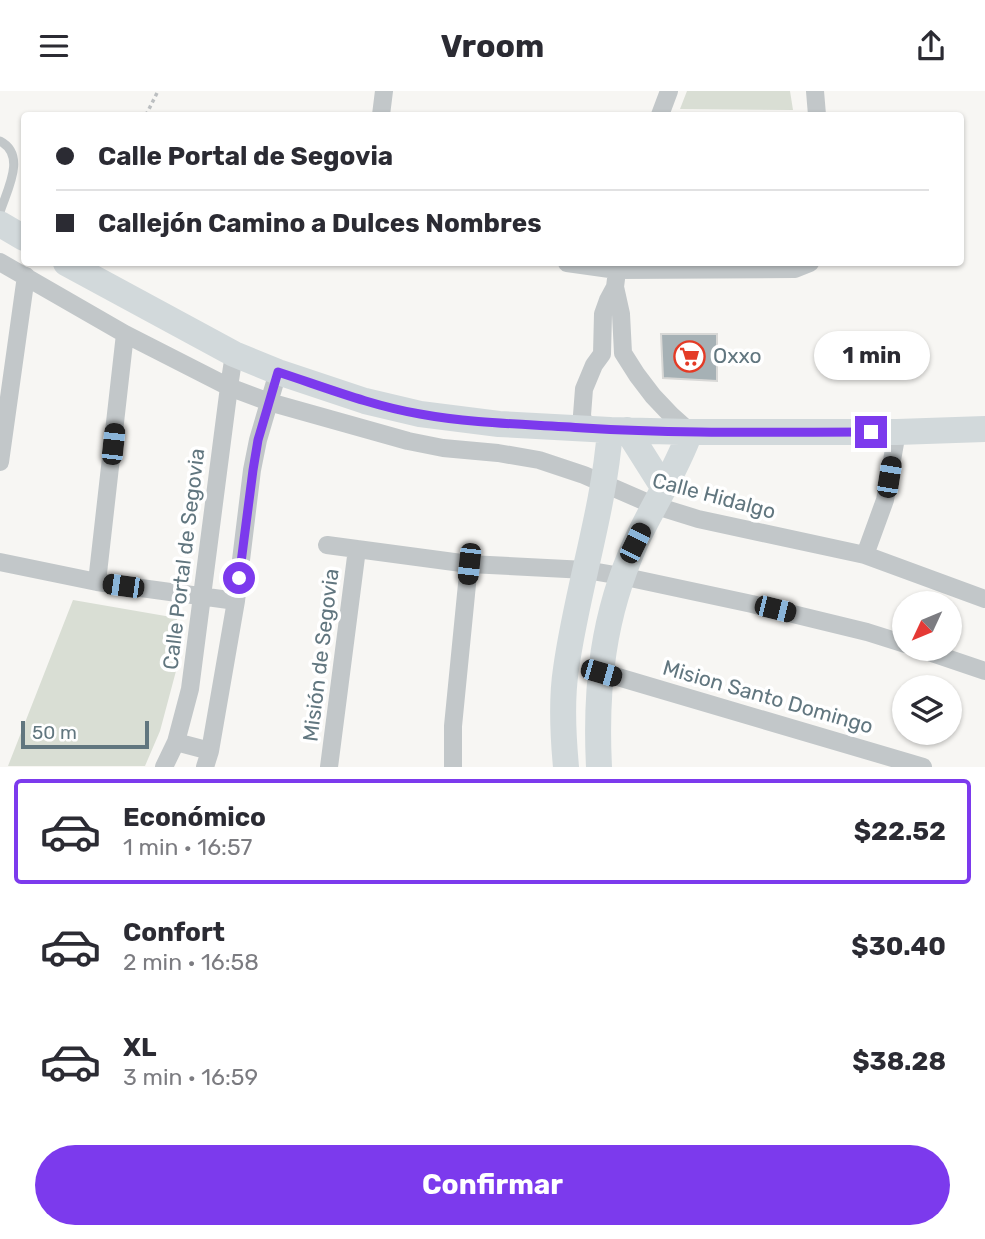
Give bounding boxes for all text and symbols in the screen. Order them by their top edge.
icon: menu [35,27,73,65]
text: Vroom [441,27,544,65]
icon: share [912,27,950,65]
text: Calle Portal de Segovia [98,141,393,172]
text: Callejón Camino a Dulces Nombres [98,208,542,239]
callout: 1 min [813,331,929,379]
supermarket icon: Oxxo [673,339,707,373]
text: 1 min [843,341,901,369]
place label: Oxxo [713,343,762,368]
route end [855,416,887,448]
car [101,422,126,466]
street label: Calle Portal de Segovia [158,447,209,671]
car [876,455,903,499]
street label: Calle Hidalgo [650,467,778,524]
car [617,520,654,566]
car [457,542,482,586]
route start [223,562,255,594]
street label: Misión de Segovia [297,567,344,743]
car [101,573,146,599]
north arrow [892,591,962,661]
map controls [892,591,962,745]
car [753,594,798,624]
street label: Mision Santo Domingo [660,655,876,739]
car [578,657,625,689]
button: layers [892,675,962,745]
scale bar [21,717,149,749]
text: 50 m [32,721,77,744]
icon: car [39,800,102,863]
text: Económico [123,802,266,833]
text: $22.52 [854,816,946,847]
text: 1 min · 16:57 [123,833,252,861]
icon: car [39,915,102,978]
text: Confort [123,917,225,948]
text: $30.40 [851,931,946,962]
text: 2 min · 16:58 [123,948,259,976]
icon: car [39,1030,102,1093]
text: XL [123,1032,156,1063]
text: $38.28 [852,1046,946,1077]
text: 3 min · 16:59 [123,1063,258,1091]
button: Confirmar [35,1145,950,1225]

